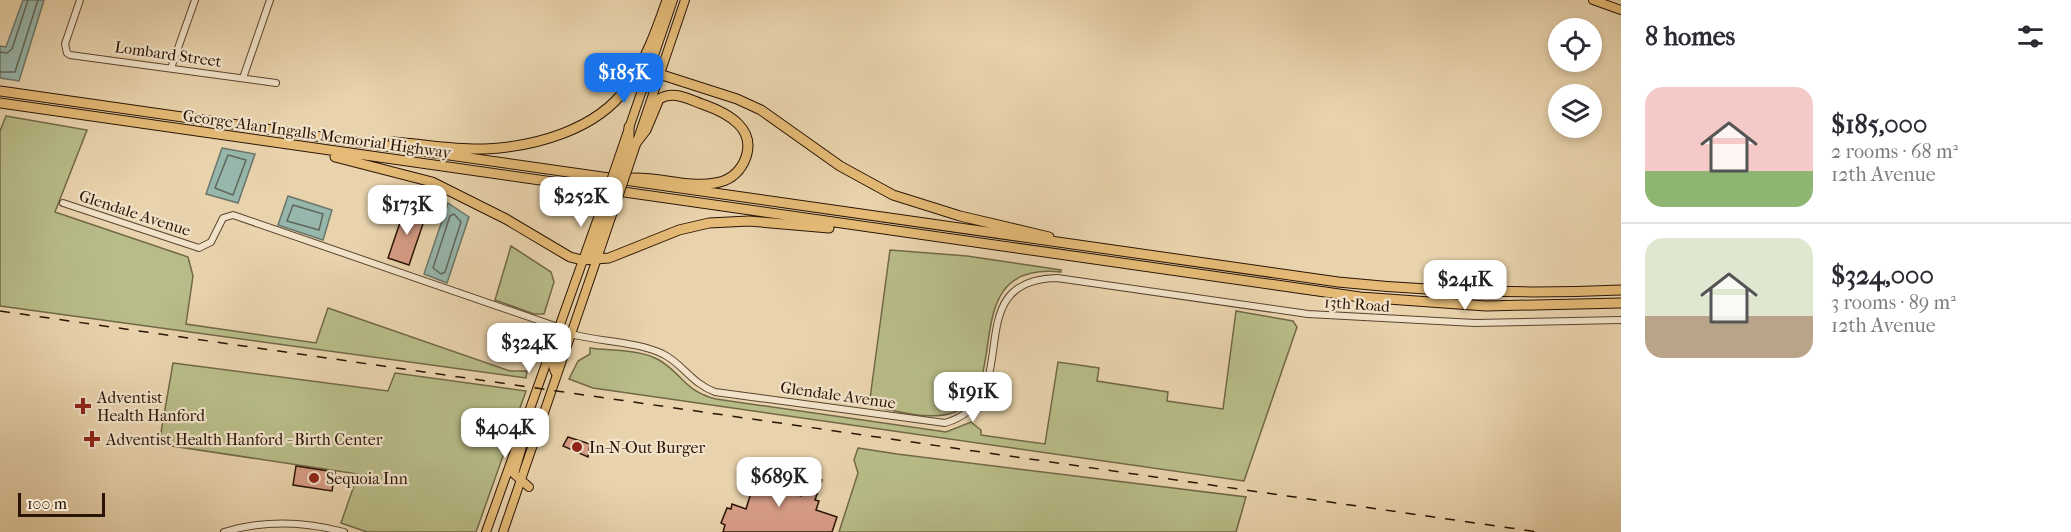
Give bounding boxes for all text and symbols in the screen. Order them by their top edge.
map controls [1548,18,1602,138]
button: locate [1548,18,1602,72]
icon: filters [2014,20,2047,53]
text: 8 homes [1645,21,1735,52]
street label: Lombard Street [113,37,223,71]
pin: $185K [582,53,666,104]
text: $185K [598,61,650,84]
button: layers [1548,84,1602,138]
street label: George Alan Ingalls Memorial Highway [182,106,453,162]
text: $185,000 [1831,109,1927,140]
icon: home [1693,111,1765,183]
text: 2 rooms · 68 m² [1831,140,1958,163]
text: 12th Avenue [1831,163,1936,186]
pin: $252K [539,177,623,228]
pin: $173K [365,185,449,236]
text: $252K [554,185,608,208]
street label: Glendale Avenue [77,186,193,240]
text: $173K [382,193,432,216]
pin: $241K [1423,260,1507,311]
text: $324,000 [1831,260,1934,291]
icon: home [1693,262,1765,334]
text: $241K [1438,268,1492,291]
text: 3 rooms · 89 m² [1831,291,1956,314]
street label: 13th Road [1323,292,1391,316]
text: 12th Avenue [1831,314,1936,337]
pin: $324K [487,323,571,374]
text: $324K [501,331,557,354]
pin: $191K [931,372,1015,423]
street label: Glendale Avenue [779,378,897,413]
text: $191K [948,380,998,403]
place label: Adventist Health Hanford [96,388,205,425]
marker: Adventist Health Hanford [74,397,92,415]
pin: $404K [463,408,547,459]
text: $404K [475,416,535,439]
marker: Adventist Health Hanford - Birth Center [83,430,101,448]
place label: Adventist Health Hanford - Birth Center [105,430,383,449]
place label: In-N-Out Burger [589,438,705,457]
marker: In-N-Out Burger [570,440,584,454]
pin: $689K [737,457,821,508]
text: $689K [751,465,807,488]
place label: Sequoia Inn [326,469,409,488]
marker: Sequoia Inn [307,471,321,485]
scale bar [18,490,105,518]
text: 100 m [27,494,67,513]

